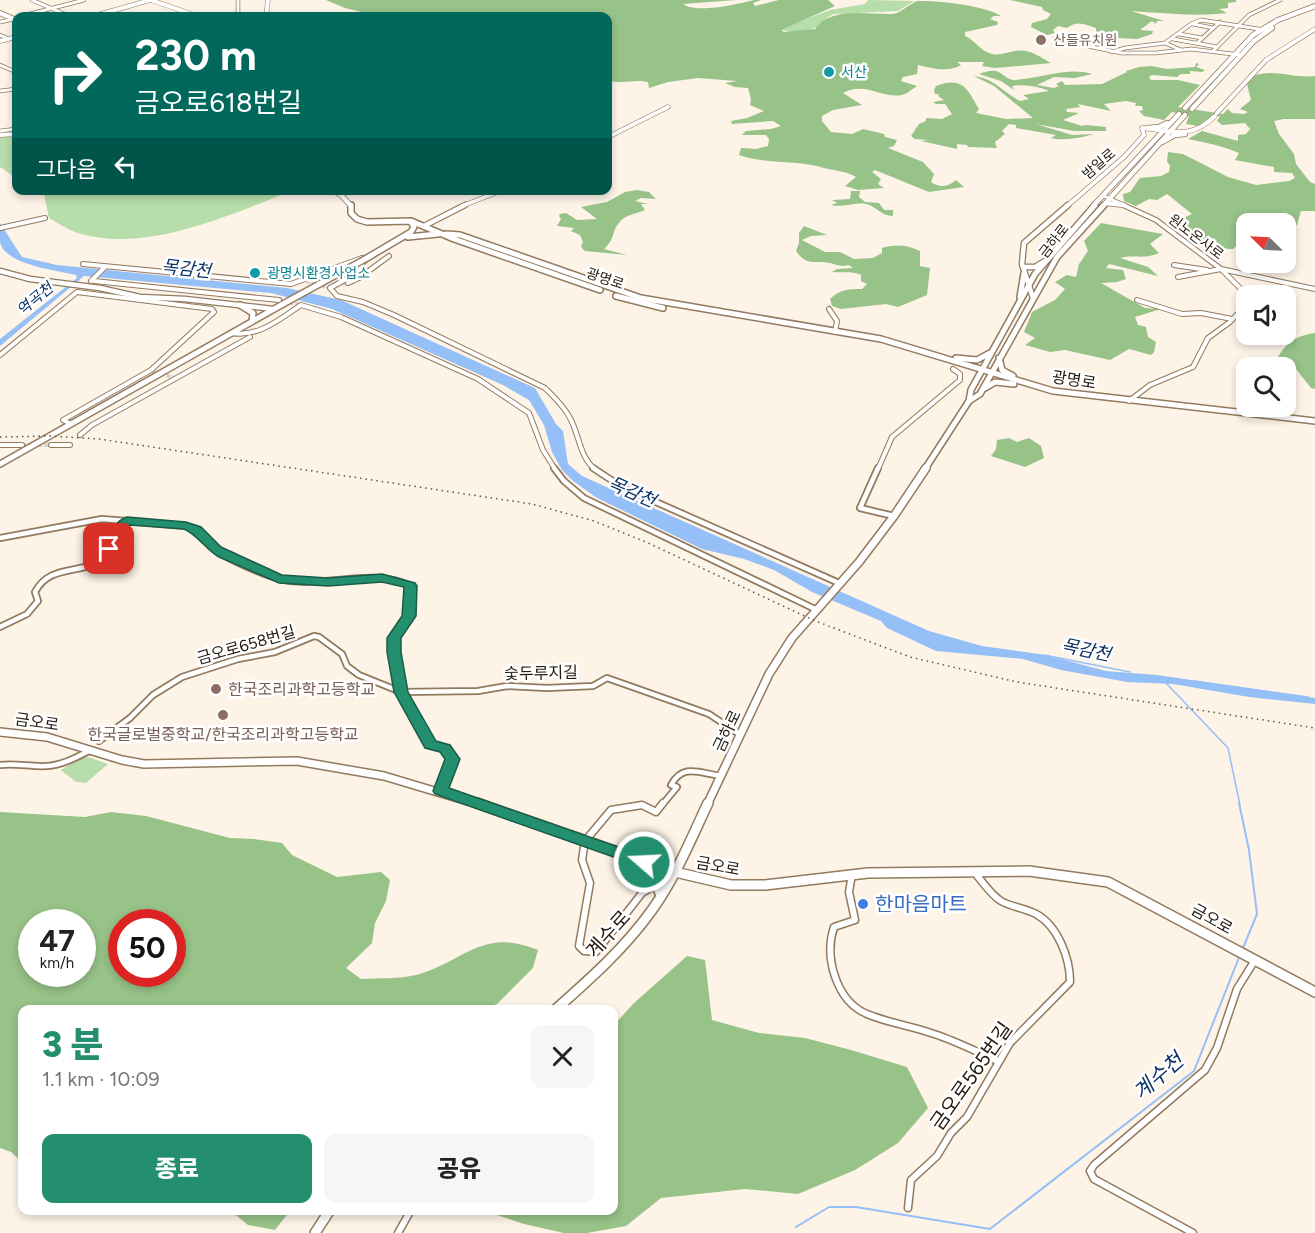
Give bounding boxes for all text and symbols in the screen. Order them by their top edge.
text: 230 m [135,30,257,81]
place label: 산들유치원 [1053,32,1117,49]
marker: 산들유치원 [1034,33,1048,47]
icon: right [36,36,114,114]
place label: 서산 [841,64,867,81]
marker: 서산 [822,65,836,79]
text: 금오로618번길 [135,86,302,119]
street label: 밤일로 [1079,145,1119,183]
icon: left [109,150,142,183]
text: 그다음 [36,156,97,183]
street label: 원노온사로 [1165,211,1227,263]
north arrow [1236,213,1296,273]
map controls [1236,213,1296,417]
street label: 금하로 [1035,220,1073,261]
water label: 목감천 [160,255,214,283]
place label: 광명시환경사업소 [267,265,370,282]
street label: 광명로 [584,265,626,293]
marker: 광명시환경사업소 [248,266,262,280]
water label: 역곡천 [13,277,58,319]
button: sound [1236,285,1296,345]
button: search [1236,357,1296,417]
street label: 광명로 [1051,367,1098,393]
water label: 목감천 [605,472,661,513]
pin [83,523,134,574]
icon: arrive [92,532,125,565]
street label: 금오로658번길 [195,622,297,668]
water label: 목감천 [1059,634,1115,666]
street label: 숯두루지길 [504,663,578,683]
place label: 한국조리과학고등학교 [228,680,375,699]
marker: 한국조리과학고등학교 [209,682,223,696]
street label: 금하로 [709,707,745,755]
marker: 한국글로벌중학교/한국조리과학고등학교 [216,708,230,722]
street label: 금오로 [14,710,60,735]
place label: 한국글로벌중학교/한국조리과학고등학교 [87,725,359,744]
position arrow [612,830,676,894]
street label: 금오로 [695,853,742,879]
place label: 한마음마트 [875,892,967,916]
marker: 한마음마트 [856,897,870,911]
street label: 금오로 [1188,900,1236,938]
street label: 계수로 [581,905,635,963]
speed limit sign: 50 [108,909,186,987]
text: 47 [39,922,75,959]
text: km/h [40,954,74,972]
street label: 금오로565번길 [925,1017,1017,1135]
text: 3 분 [42,1023,104,1066]
button: close [531,1025,594,1088]
water label: 계수천 [1128,1046,1190,1104]
text: 1.1 km · 10:09 [42,1067,160,1091]
button: 종료 [42,1134,312,1203]
button: 공유 [324,1134,594,1203]

